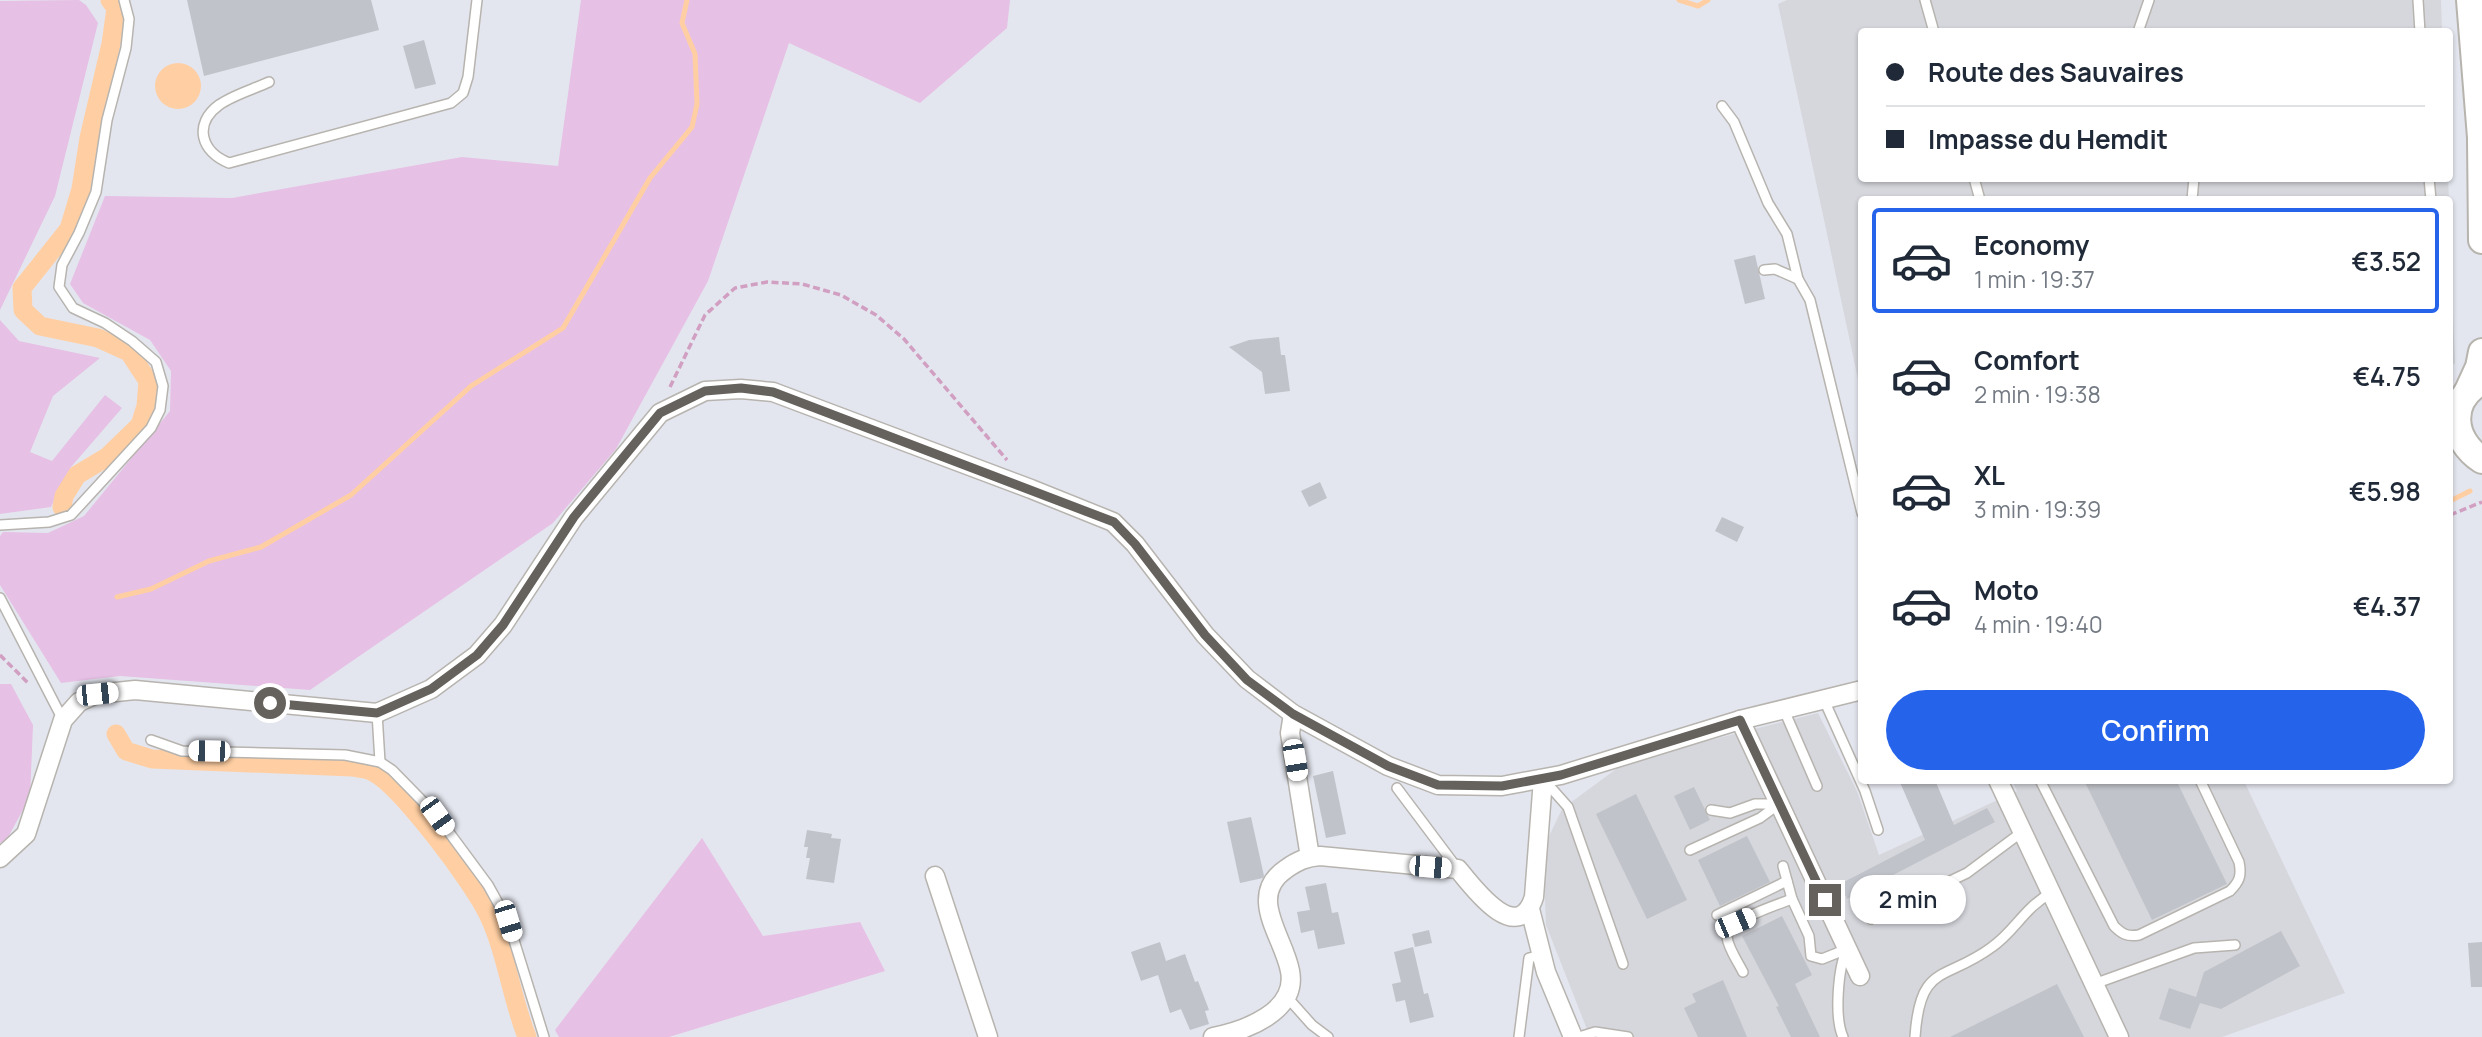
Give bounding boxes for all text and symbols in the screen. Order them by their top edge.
text: Route des Sauvaires [1928,54,2184,90]
text: Impasse du Hemdit [1928,121,2168,157]
text: Economy [1974,227,2089,263]
icon: car [1890,229,1953,292]
text: €3.52 [2351,243,2421,279]
text: 1 min · 19:37 [1974,263,2095,295]
text: Comfort [1974,342,2080,378]
icon: car [1890,344,1953,407]
text: €4.75 [2353,358,2421,394]
text: 2 min · 19:38 [1974,378,2101,410]
text: XL [1974,457,2005,493]
icon: car [1890,459,1953,522]
text: €5.98 [2349,473,2421,509]
text: 3 min · 19:39 [1974,493,2101,525]
text: Moto [1974,572,2039,608]
icon: car [1890,574,1953,637]
text: €4.37 [2353,588,2421,624]
text: 4 min · 19:40 [1974,608,2103,640]
car [76,681,119,707]
route start [254,687,286,719]
button: Confirm [1886,690,2425,770]
car [1282,737,1309,783]
car [188,740,231,762]
car [417,793,458,839]
car [1409,855,1452,879]
callout: 2 min [1850,876,1965,925]
text: 2 min [1879,883,1937,915]
route end [1809,884,1841,916]
car [492,898,525,944]
car [1712,905,1759,941]

